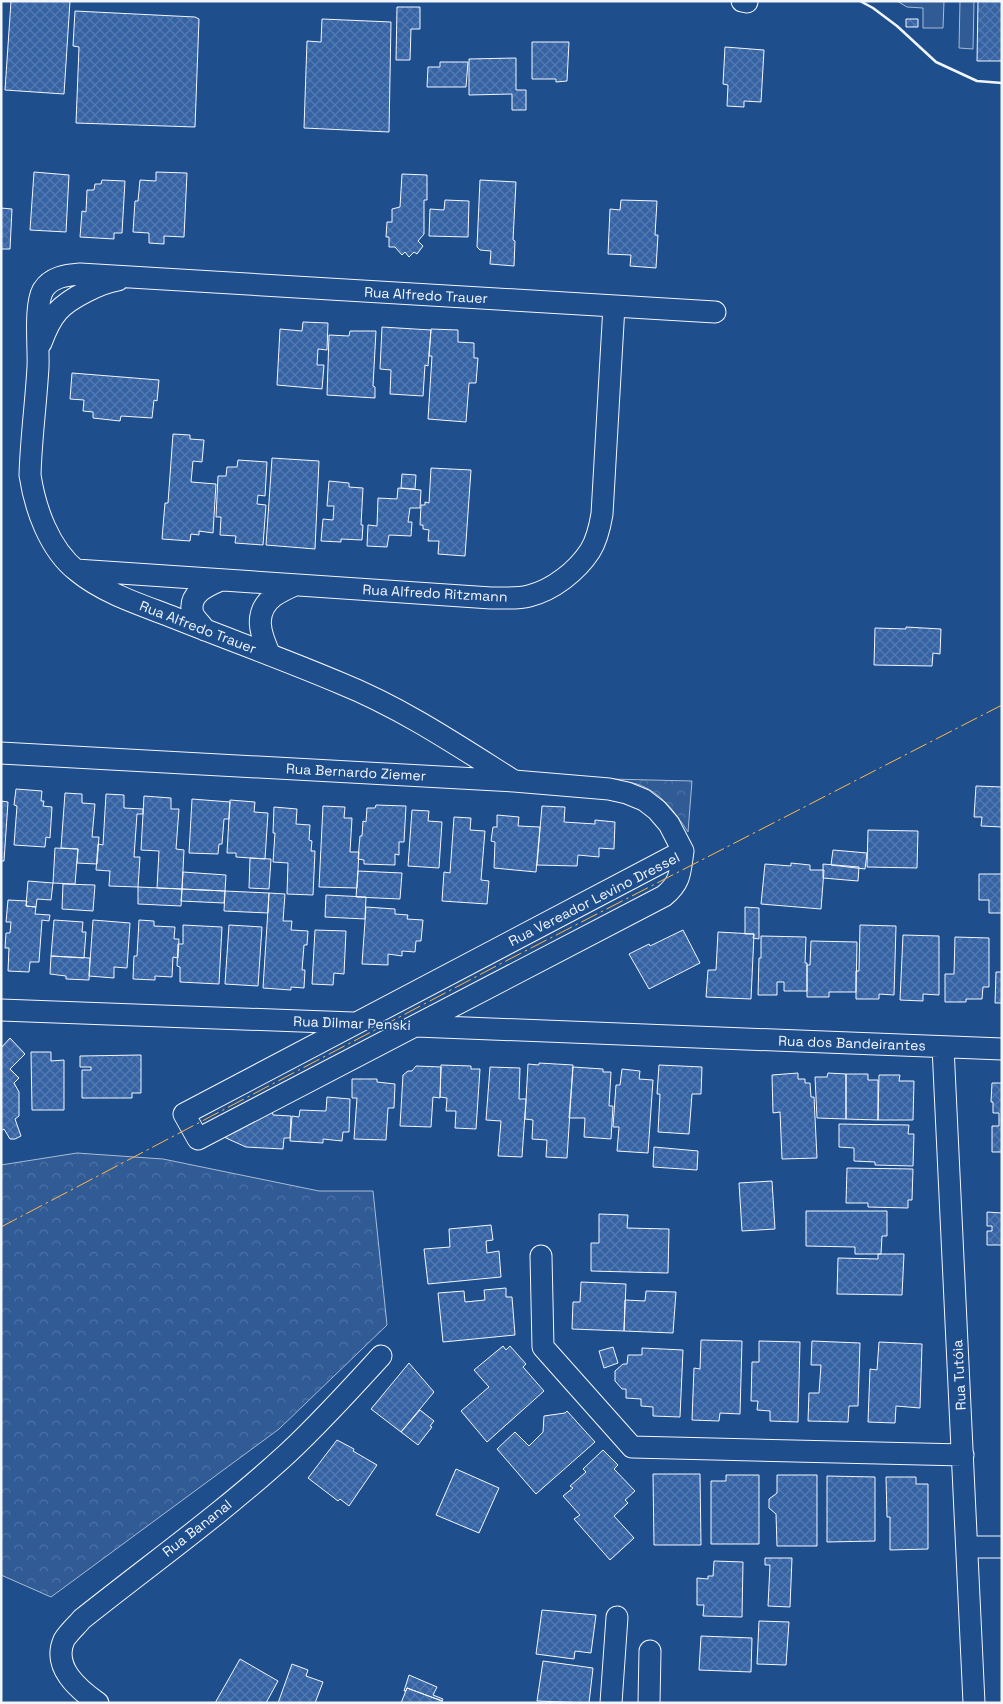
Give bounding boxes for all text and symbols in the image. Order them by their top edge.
street label: Rua Alfredo Trauer [364,283,488,307]
street label: Rua Alfredo Ritzmann [362,580,508,606]
street label: Rua Alfredo Trauer [137,596,259,658]
street label: Rua Bernardo Ziemer [286,759,426,785]
street label: Rua Vereador Levino Dressel [505,848,683,950]
street label: Rua Dilmar Penski [293,1012,411,1034]
street label: Rua dos Bandeirantes [778,1031,926,1055]
street label: Rua Tutóia [948,1339,970,1411]
street label: Rua Bananal [159,1495,235,1561]

